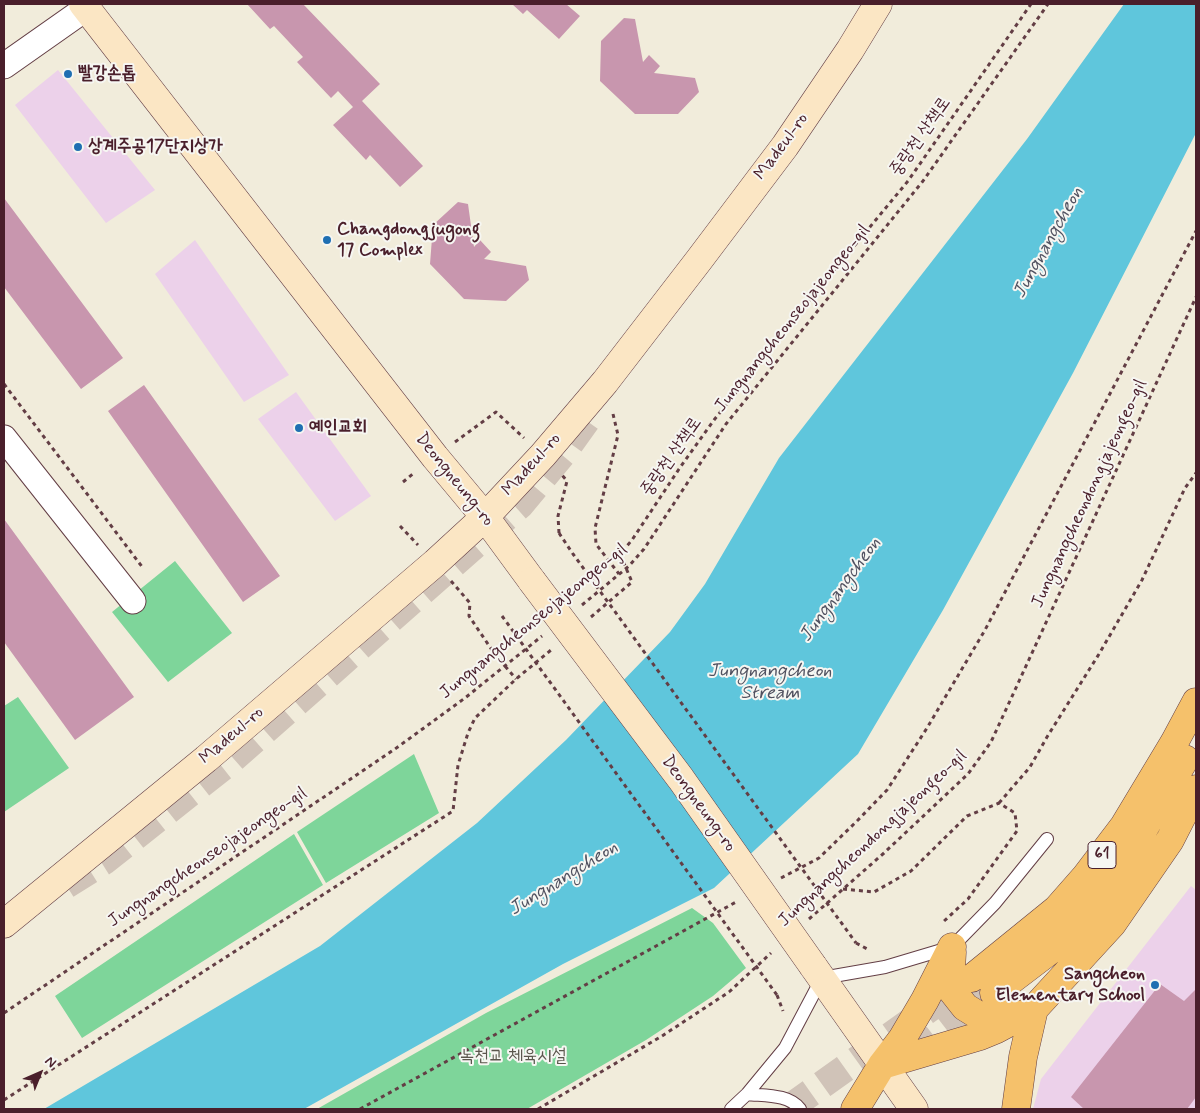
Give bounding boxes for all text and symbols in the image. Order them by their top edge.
place label: 빨강손톱 [78,63,136,85]
marker: 빨강손톱 [62,68,74,80]
street label: 중랑천 산책로 [886,93,956,181]
street label: Madeul-ro [750,109,814,185]
place label: 상계주공17단지상가 [88,136,223,158]
marker: 상계주공17단지상가 [72,141,84,153]
water label: Jungnangcheon [1009,183,1089,303]
place label: Changdongjugong 17 Complex [337,219,480,262]
street label: Jungnangcheonseojajeongeo-gil [711,221,875,417]
marker: Changdongjugong 17 Complex [321,234,333,246]
street label: Jungnangcheondongjajeongeo-gil [1027,376,1153,612]
street label: 중랑천 산책로 [637,413,707,501]
place label: 예인교회 [309,417,367,439]
marker: 예인교회 [293,422,305,434]
street label: Deongneung-ro [410,429,498,531]
street label: Madeul-ro [498,429,566,501]
water label: Jungnangcheon [795,533,887,647]
street label: Jungnangcheonseojajeongeo-gil [436,540,632,704]
water label: Jungnangcheon Stream [708,661,832,705]
street label: Madeul-ro [195,702,269,770]
street label: Jungnangcheondongjajeongeo-gil [774,746,972,932]
street label: Deongneung-ro [656,752,740,856]
street label: Jungnangcheonseojajeongeo-gil [104,783,312,933]
water label: Jungnangcheon [505,837,623,921]
road number: 61 [1088,842,1116,868]
place label: Sangcheon Elementary School [995,964,1145,1006]
marker: Sangcheon Elementary School [1149,979,1161,991]
park label: 녹천교 체육시설 [460,1046,566,1068]
north arrow [15,1048,65,1098]
text: N [41,1052,60,1072]

